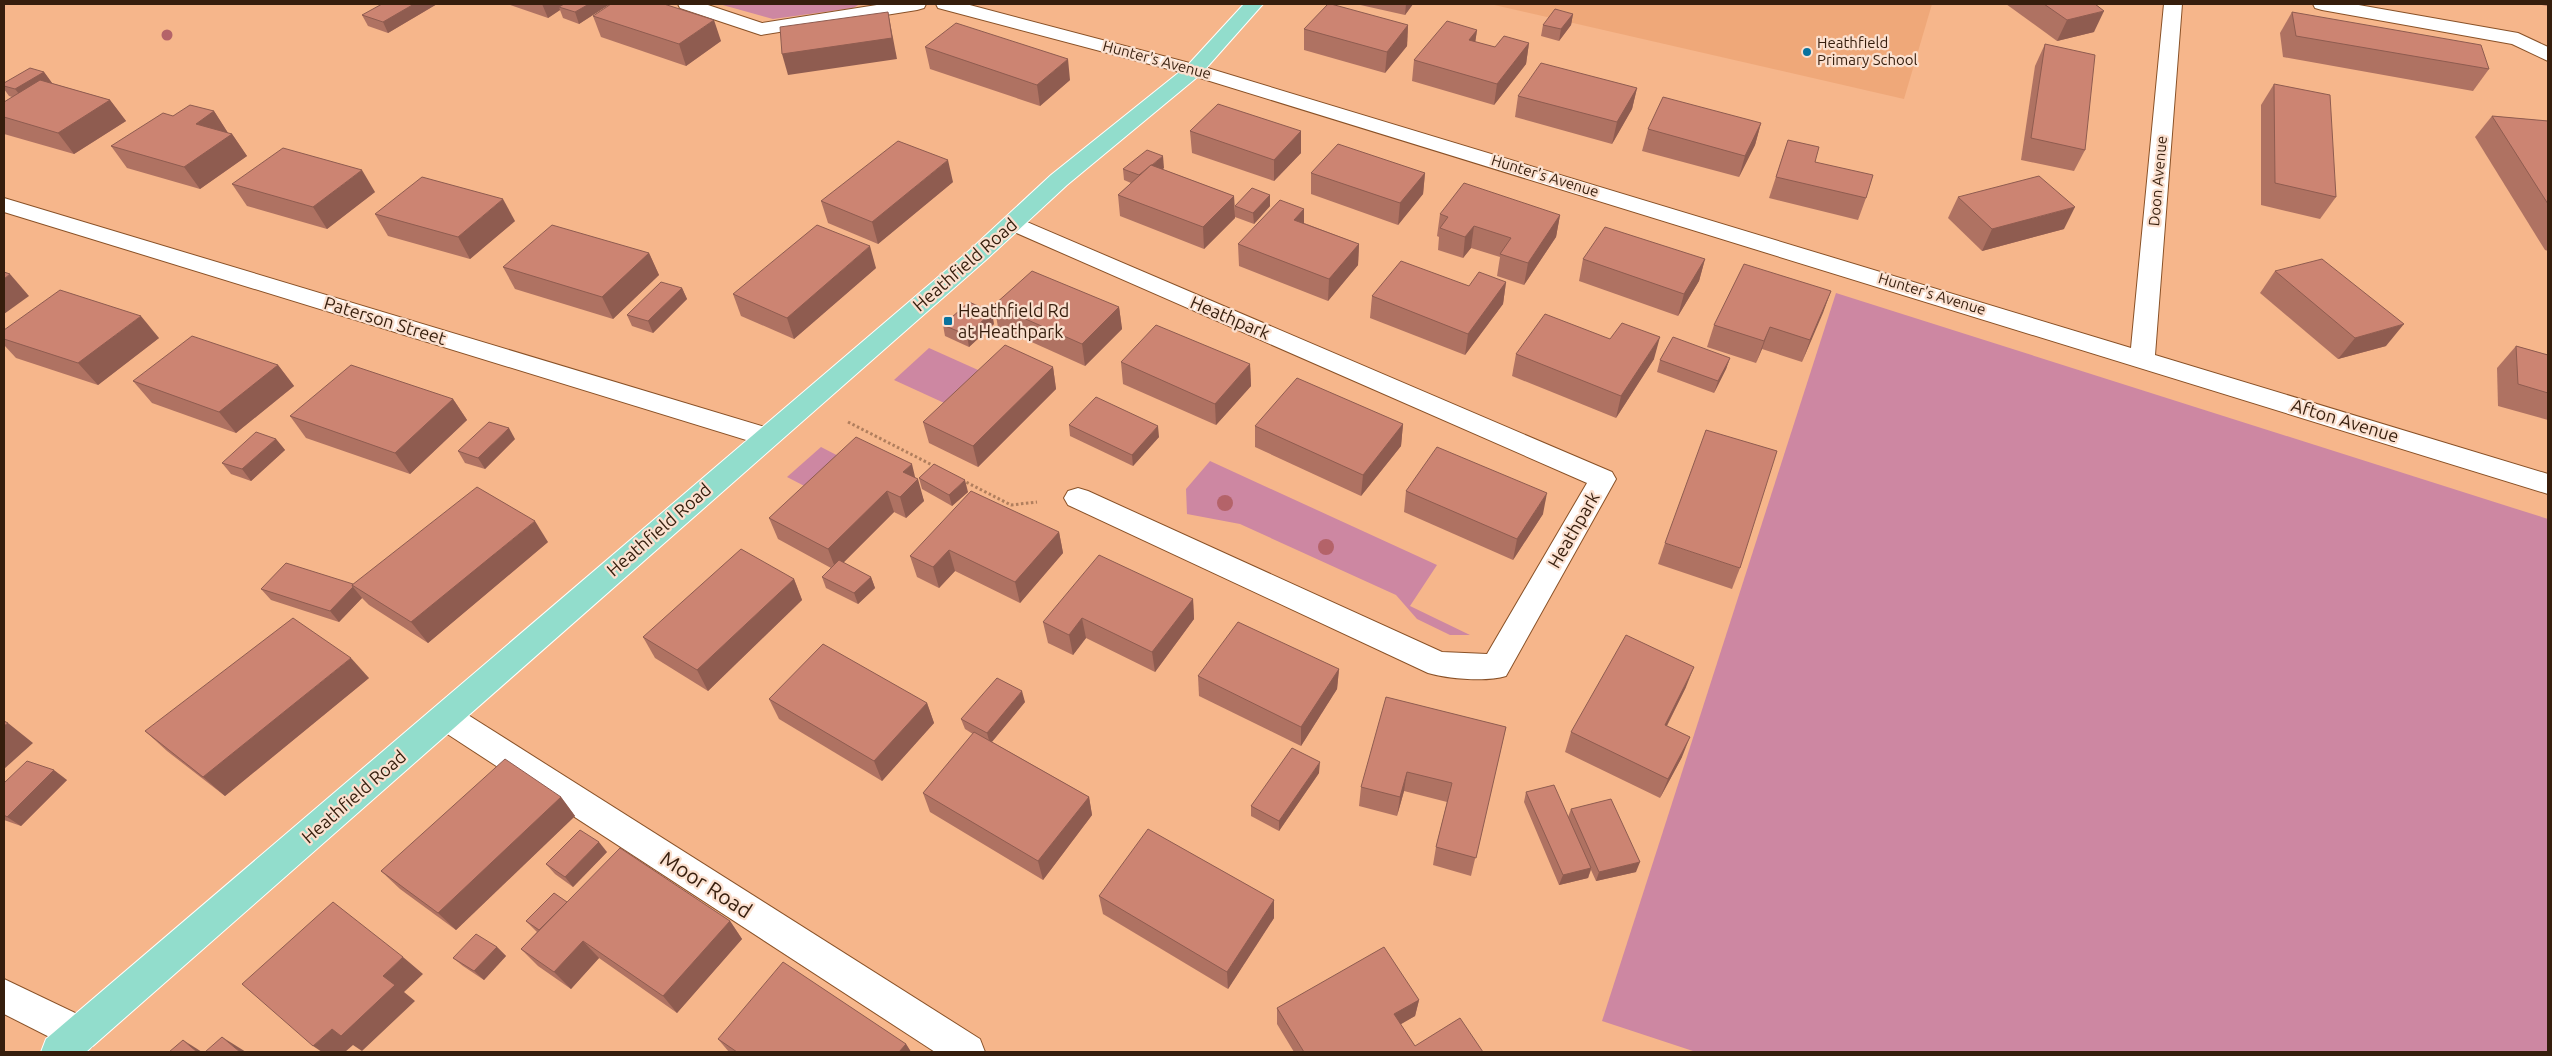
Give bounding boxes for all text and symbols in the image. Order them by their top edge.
place label: Heathfield Primary School [1817,34,1918,68]
street label: Hunter's Avenue [1101,37,1213,82]
marker: Heathfield Primary School [1801,46,1813,58]
street label: Doon Avenue [2145,135,2170,227]
street label: Hunter's Avenue [1489,151,1601,200]
street label: Heathfield Road [908,214,1020,315]
street label: Hunter's Avenue [1876,269,1988,318]
street label: Heathpark [1187,291,1273,343]
street label: Paterson Street [322,292,449,348]
place label: Heathfield Rd at Heathpark [958,300,1069,341]
marker: Heathfield Rd at Heathpark [942,315,954,327]
street label: Afton Avenue [2289,394,2401,446]
street label: Heathfield Road [602,479,714,580]
street label: Heathpark [1543,488,1603,571]
street label: Heathfield Road [297,746,409,847]
street label: Moor Road [656,846,757,923]

